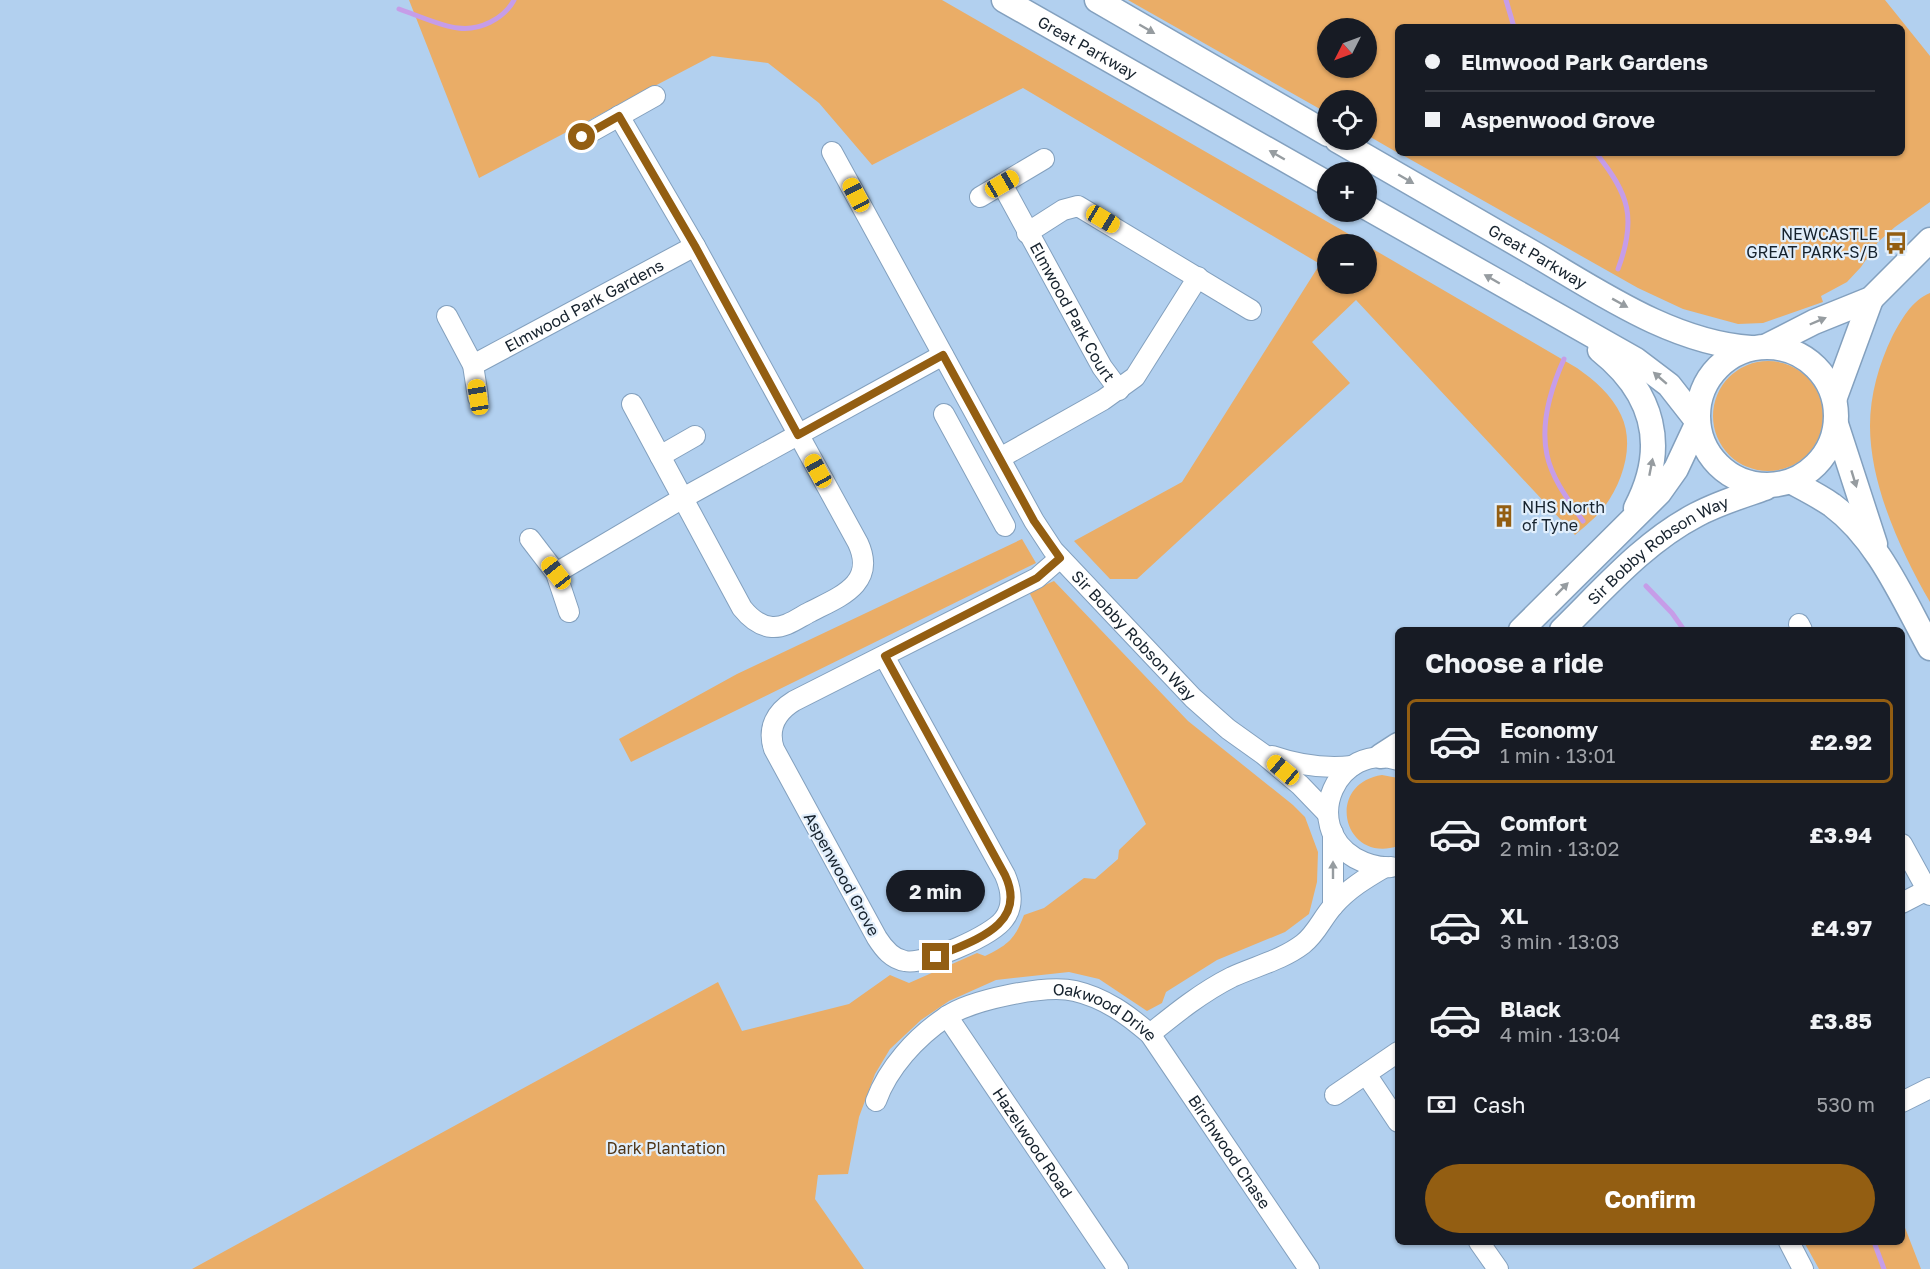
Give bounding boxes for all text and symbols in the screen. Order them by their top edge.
street label: Great Parkway [1034,11,1141,84]
north arrow [1317,18,1377,78]
map controls [1317,18,1377,294]
one-way arrow [1139,24,1155,35]
text: Elmwood Park Gardens [1461,48,1708,75]
button: locate [1317,90,1377,150]
text: Aspenwood Grove [1461,106,1655,133]
route start [568,123,595,150]
one-way arrow [1268,150,1285,160]
button: + [1317,162,1377,222]
car [982,167,1022,201]
one-way arrow [1398,174,1414,185]
car [840,175,872,215]
car [1083,202,1123,236]
street label: Great Parkway [1485,220,1591,293]
place label: NEWCASTLE GREAT PARK-S/B [1746,224,1878,262]
bus stop icon: NEWCASTLE GREAT PARK-S/B [1883,230,1909,256]
button: − [1317,234,1377,294]
street label: Elmwood Park Court [1026,239,1119,386]
street label: Elmwood Park Gardens [501,255,667,356]
one-way arrow [1483,274,1500,284]
one-way arrow [1612,298,1629,308]
one-way arrow [1810,316,1828,326]
one-way arrow [1653,372,1668,385]
car [466,378,490,416]
car [801,451,835,491]
one-way arrow [1647,457,1656,476]
one-way arrow [1850,470,1859,488]
street label: Sir Bobby Robson Way [1583,492,1731,609]
place label: NHS North of Tyne [1522,497,1605,535]
building icon: NHS North of Tyne [1491,503,1517,529]
car [538,553,574,593]
street label: Sir Bobby Robson Way [1067,566,1200,705]
one-way arrow [1554,582,1568,596]
text: Choose a ride [1425,647,1604,679]
icon: car [1428,714,1482,768]
text: Economy [1500,716,1598,743]
text: £2.92 [1810,728,1872,755]
text: 1 min · 13:01 [1500,743,1616,767]
car [1263,752,1303,788]
icon: car [1428,807,1482,861]
street label: Aspenwood Grove [800,809,884,939]
text: Comfort [1500,809,1587,836]
text: £3.94 [1809,821,1872,848]
text: 2 min · 13:02 [1500,836,1619,860]
one-way arrow [1328,860,1338,879]
callout: 2 min [886,870,986,912]
text: 2 min [909,879,962,903]
icon: car [1428,900,1482,954]
text: XL [1500,902,1528,929]
text: £4.97 [1811,914,1872,941]
text: 3 min · 13:03 [1500,929,1620,953]
route end [922,943,949,970]
street label: Oakwood Drive [1053,979,1162,1044]
icon: car [1428,993,1482,1047]
text: Black [1500,995,1561,1022]
text: £3.85 [1810,1007,1872,1034]
text: 4 min · 13:04 [1500,1022,1621,1046]
street label: Hazelwood Road [988,1084,1077,1202]
icon: cash [1425,1088,1458,1121]
street label: Birchwood Chase [1184,1091,1275,1212]
text: Cash [1473,1091,1526,1118]
text: 530 m [1817,1092,1875,1116]
park label: Dark Plantation [606,1138,726,1158]
button: Confirm [1425,1164,1875,1233]

